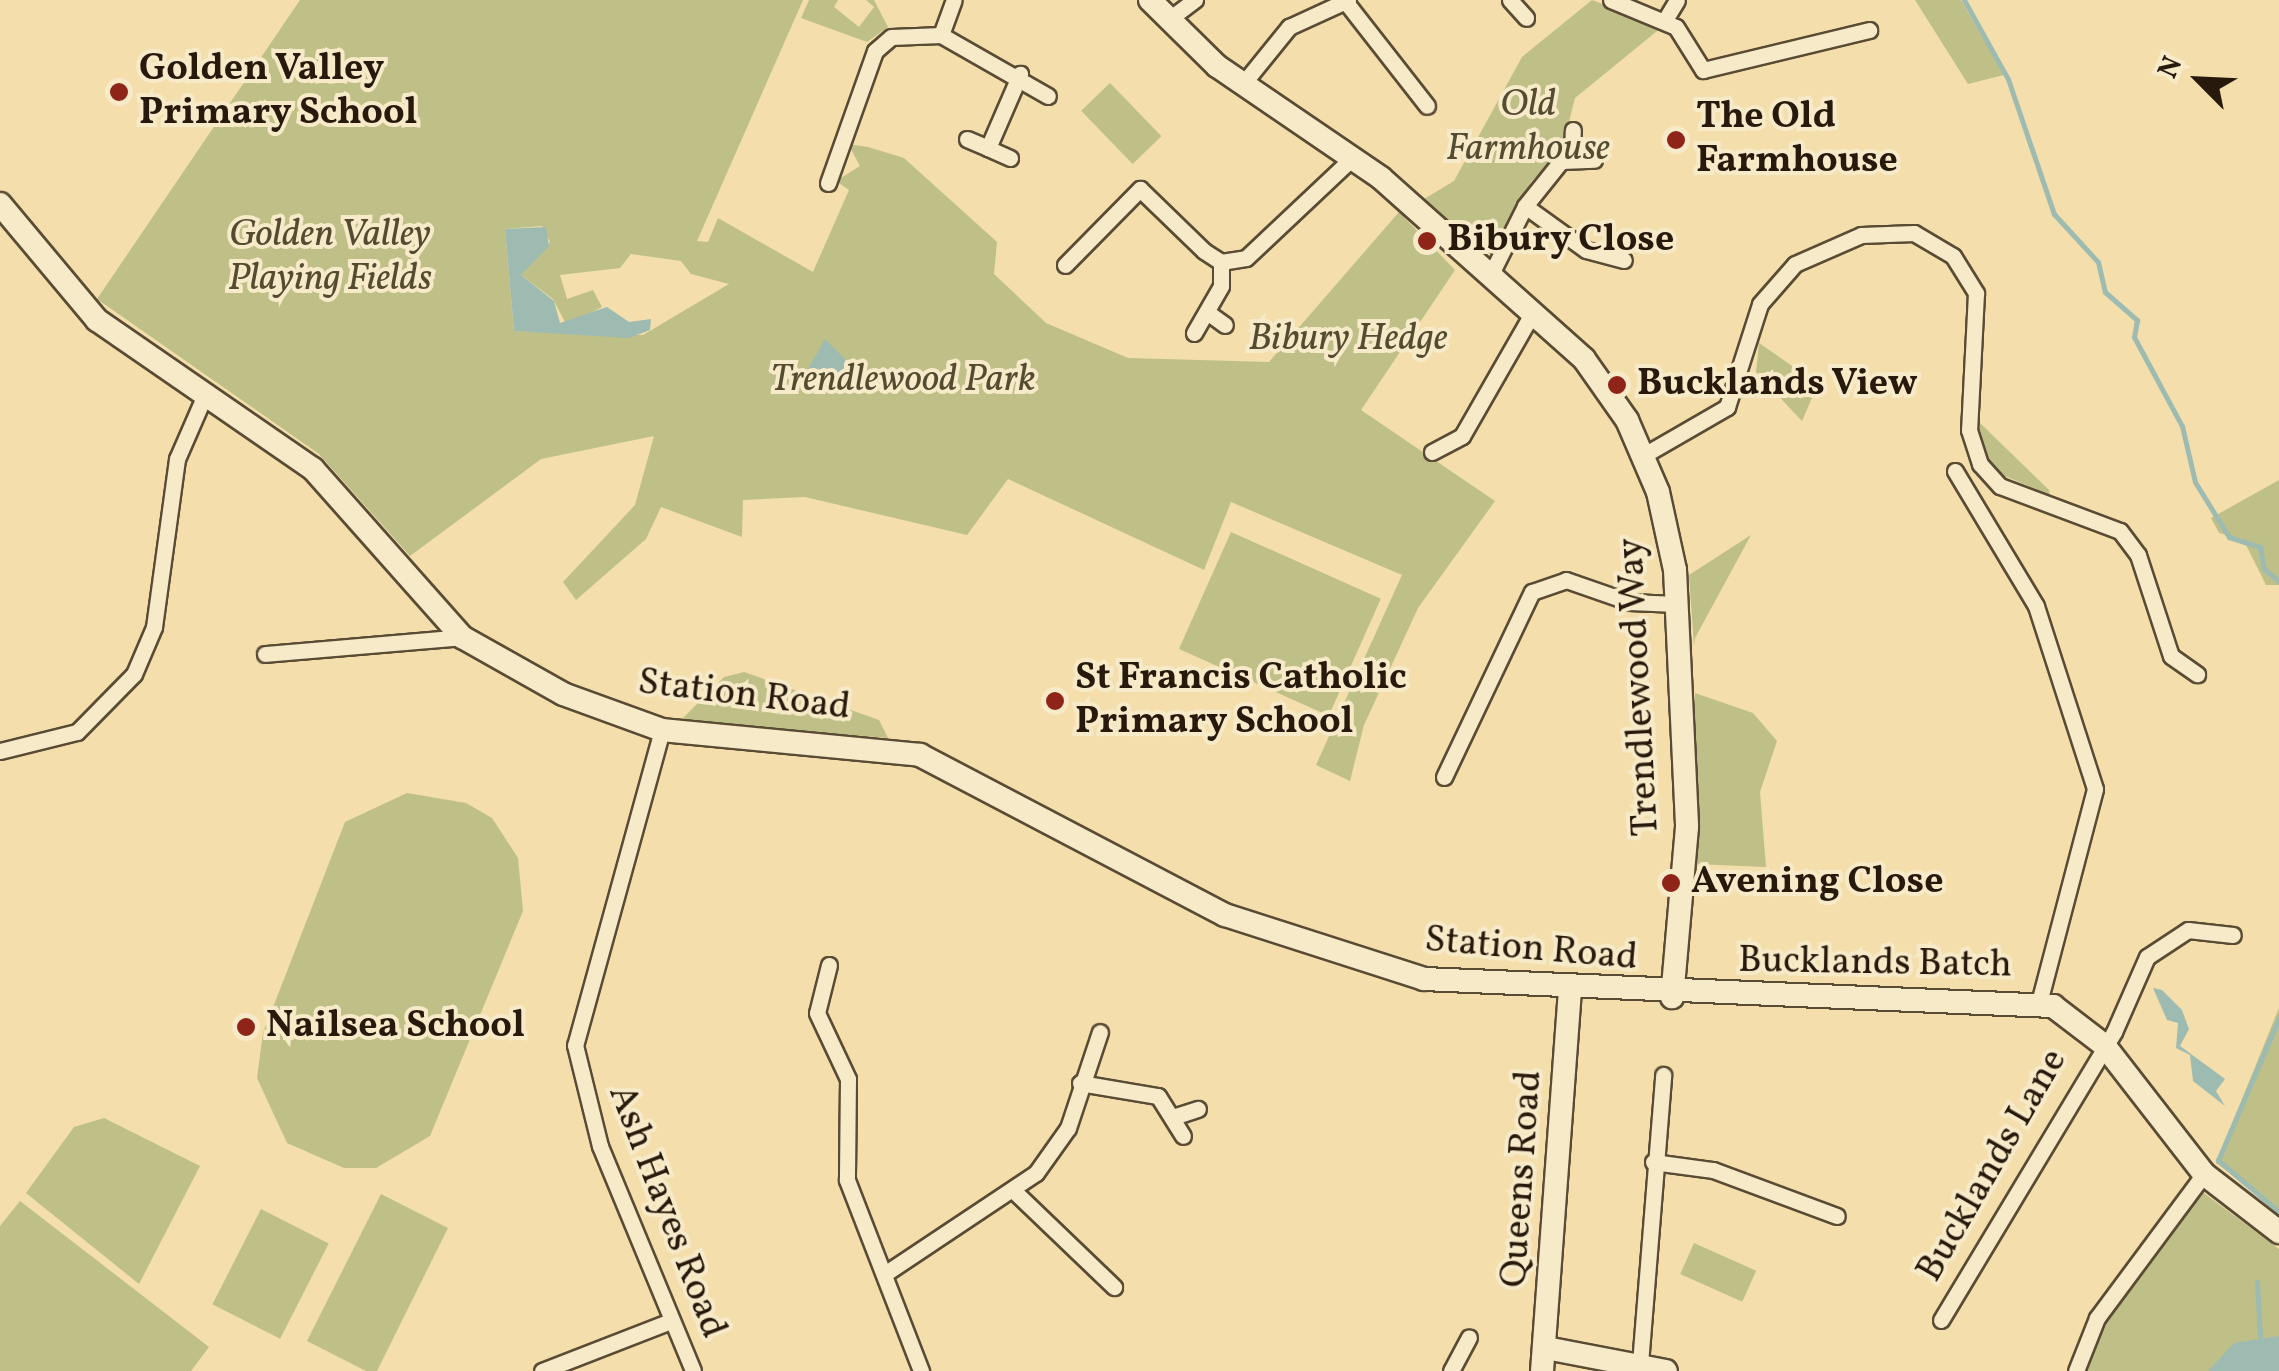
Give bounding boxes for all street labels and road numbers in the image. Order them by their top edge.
street label: Trendlewood Way [1609,536,1671,838]
street label: Station Road [635,660,853,732]
street label: Station Road [1423,918,1639,982]
street label: Bucklands Batch [1738,939,2012,989]
street label: Bucklands Lane [1908,1042,2078,1290]
street label: Queens Road [1493,1069,1553,1289]
street label: Ash Hayes Road [597,1079,735,1345]

